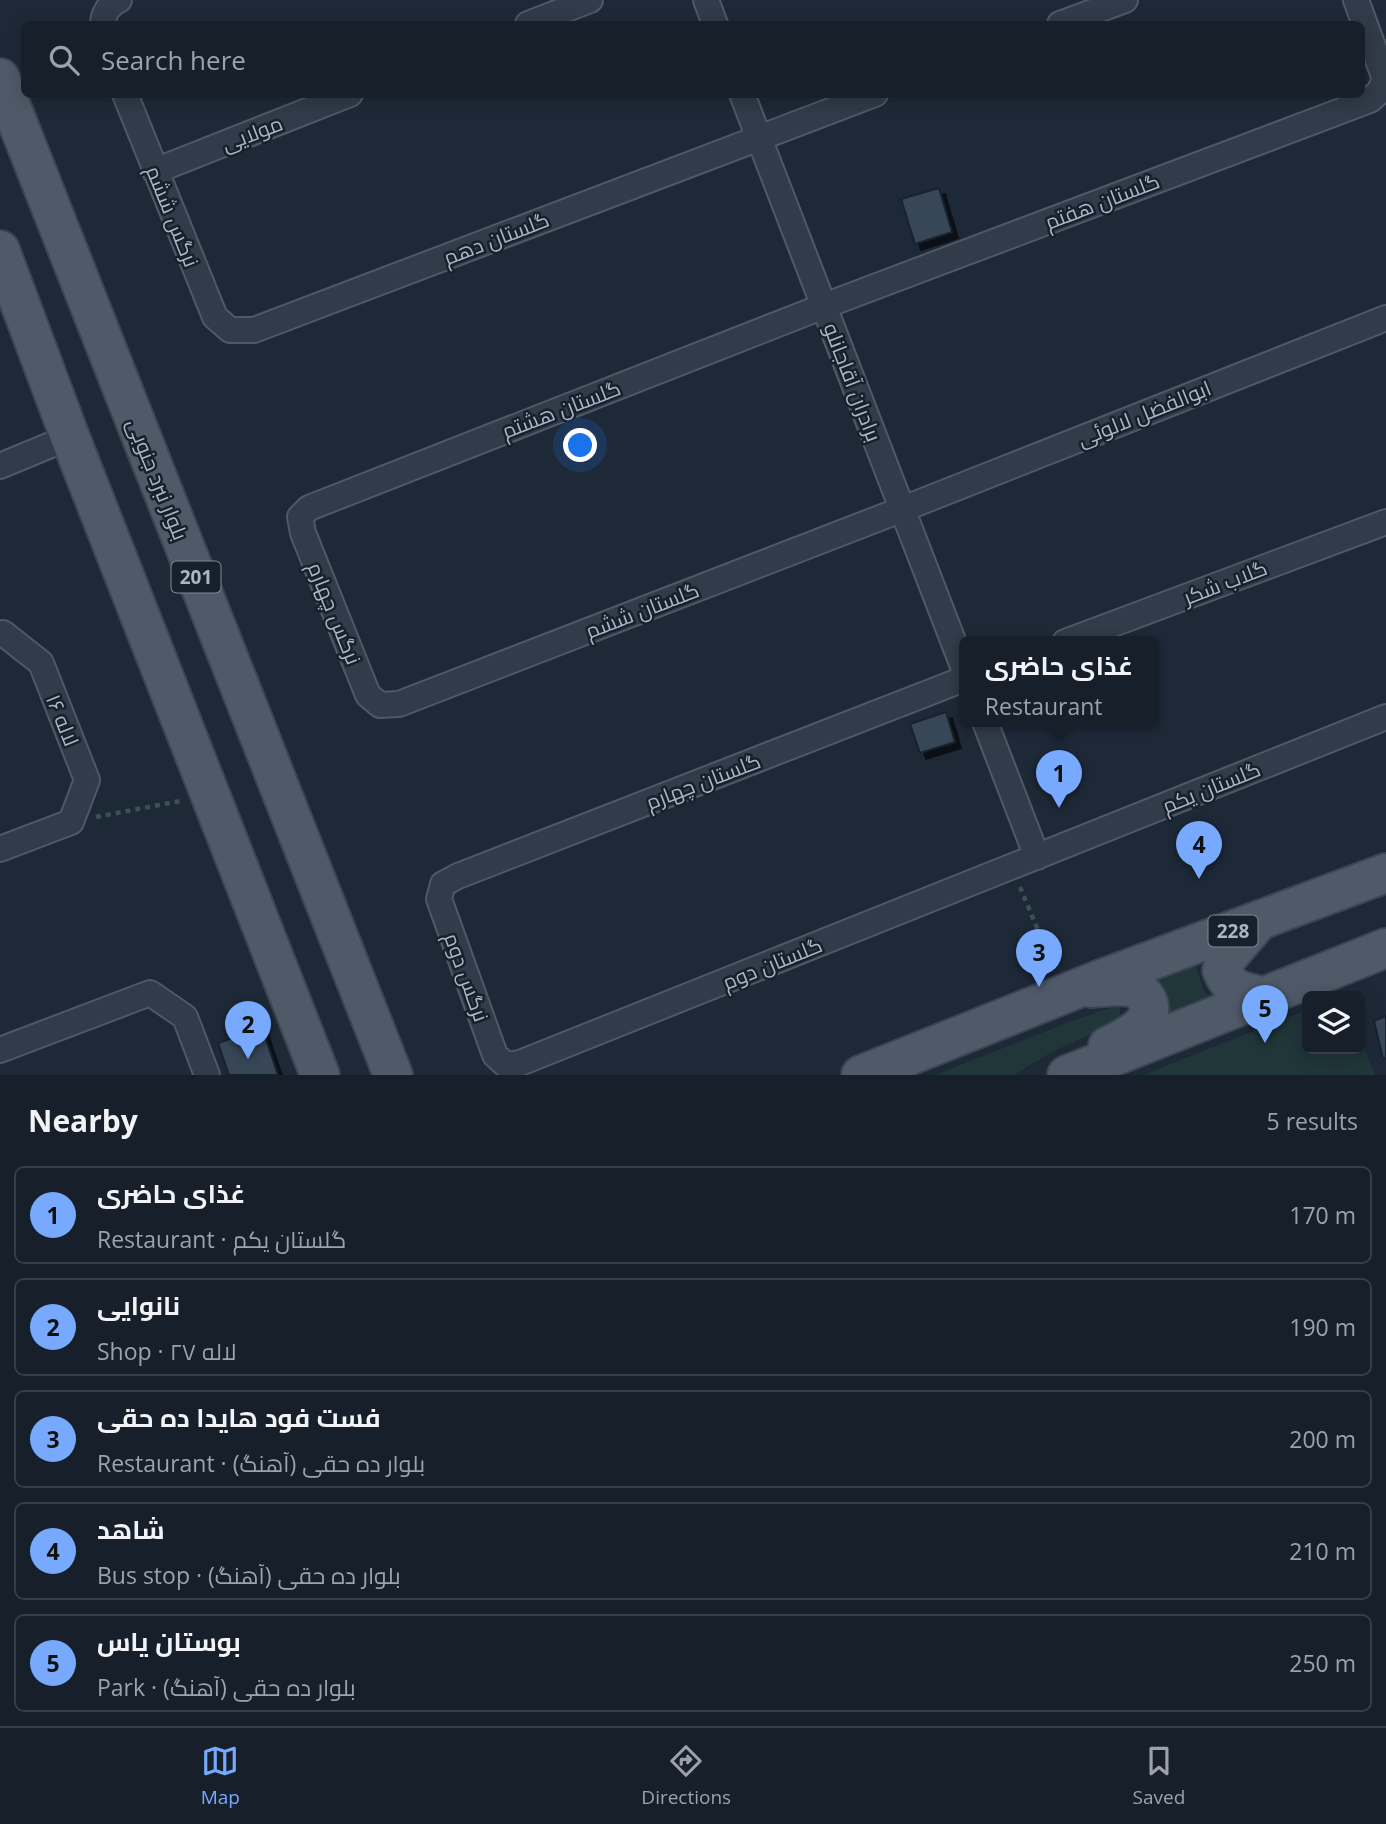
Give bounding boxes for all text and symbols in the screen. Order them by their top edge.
search box [21,21,1365,98]
icon: search [45,41,83,79]
text: Search here [101,42,246,78]
street label: مولایی [217,109,287,157]
street label: نرگس ششم [139,161,206,271]
street label: گلستان هفتم [1041,166,1164,237]
street label: گلستان دهم [439,205,553,272]
street label: برادران آقاجانلو [818,319,888,445]
street label: گلستان هشتم [498,373,625,445]
street label: ابوالفضل لالوئی [1073,373,1215,453]
street label: بلوار نبرد جنوبی [121,414,195,544]
your location [563,428,597,462]
street label: گلاب شکر [1178,553,1271,611]
street label: نرگس چهارم [301,558,368,669]
road number: 201 [172,562,220,592]
street label: گلستان ششم [581,575,703,645]
popup [959,636,1159,727]
text: غذای حاضری [985,647,1133,683]
street label: لاله ۱۶ [40,690,86,750]
text: Restaurant [985,690,1103,722]
street label: گلستان چهارم [642,746,765,817]
pin: 1 [1036,750,1082,808]
street label: گلستان یکم [1158,755,1265,820]
pin: 4 [1176,821,1222,879]
road number: 228 [1208,916,1258,946]
street label: نرگس دوم [437,929,496,1026]
pin: 3 [1016,929,1062,987]
street label: گلستان دوم [718,930,826,997]
pin: 5 [1242,985,1288,1043]
map controls [1302,991,1365,1054]
button: layers [1302,991,1365,1054]
pin: 2 [225,1001,271,1059]
text: Nearby [28,1100,138,1141]
text: 5 results [1267,1105,1358,1137]
text: غذای حاضری [97,1175,245,1211]
text: 1 [46,1199,60,1231]
text: 170 m [1289,1199,1356,1231]
text: Restaurant · گلستان یکم [97,1223,346,1255]
text: نانوایی [97,1287,180,1323]
text: 2 [46,1311,60,1343]
text: 190 m [1289,1311,1356,1343]
text: Shop · لاله ۲۷ [97,1335,237,1367]
text: فست فود هایدا ده حقی [97,1399,381,1435]
text: 3 [46,1423,60,1455]
text: 200 m [1289,1423,1356,1455]
text: Restaurant · بلوار ده حقی (آهنگ) [97,1447,425,1479]
text: شاهد [97,1511,165,1547]
text: 4 [46,1535,60,1567]
text: 210 m [1289,1535,1356,1567]
text: Bus stop · بلوار ده حقی (آهنگ) [97,1559,401,1591]
text: بوستان یاس [97,1623,241,1659]
text: 5 [46,1647,60,1679]
text: 250 m [1289,1647,1356,1679]
text: Park · بلوار ده حقی (آهنگ) [97,1671,356,1703]
tab: Map [201,1742,240,1810]
tab: Directions [641,1742,731,1810]
tab: Saved [1133,1742,1185,1810]

